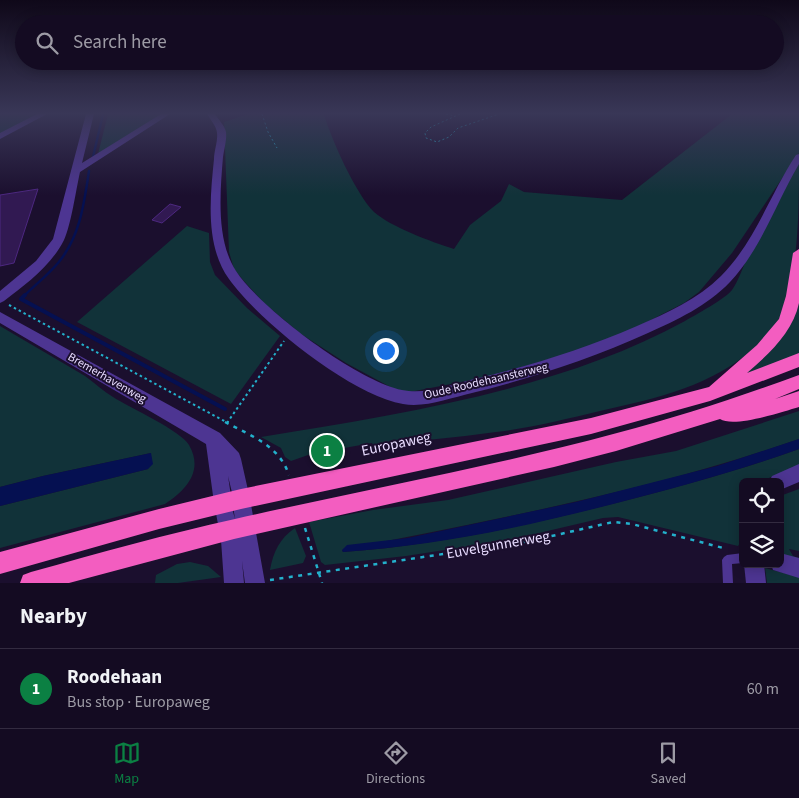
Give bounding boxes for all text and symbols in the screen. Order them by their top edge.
search box [15,15,784,70]
icon: search [33,29,61,57]
text: Search here [73,29,167,56]
your location [373,338,399,364]
street label: Bremerhavenweg [65,349,149,407]
street label: Oude Roodehaansterweg [422,358,550,404]
street label: Europaweg [359,426,433,462]
pin: 1 [311,432,343,470]
map controls [739,478,784,568]
button: locate [739,478,784,523]
button: layers [739,523,784,568]
street label: Euvelgunnerweg [445,525,552,564]
text: Nearby [20,601,87,631]
text: Roodehaan [67,664,162,691]
text: 1 [32,678,40,700]
text: 60 m [747,678,779,700]
text: Bus stop · Europaweg [67,691,210,713]
tab: Map [113,739,141,789]
tab: Directions [366,739,425,789]
tab: Saved [651,739,686,789]

